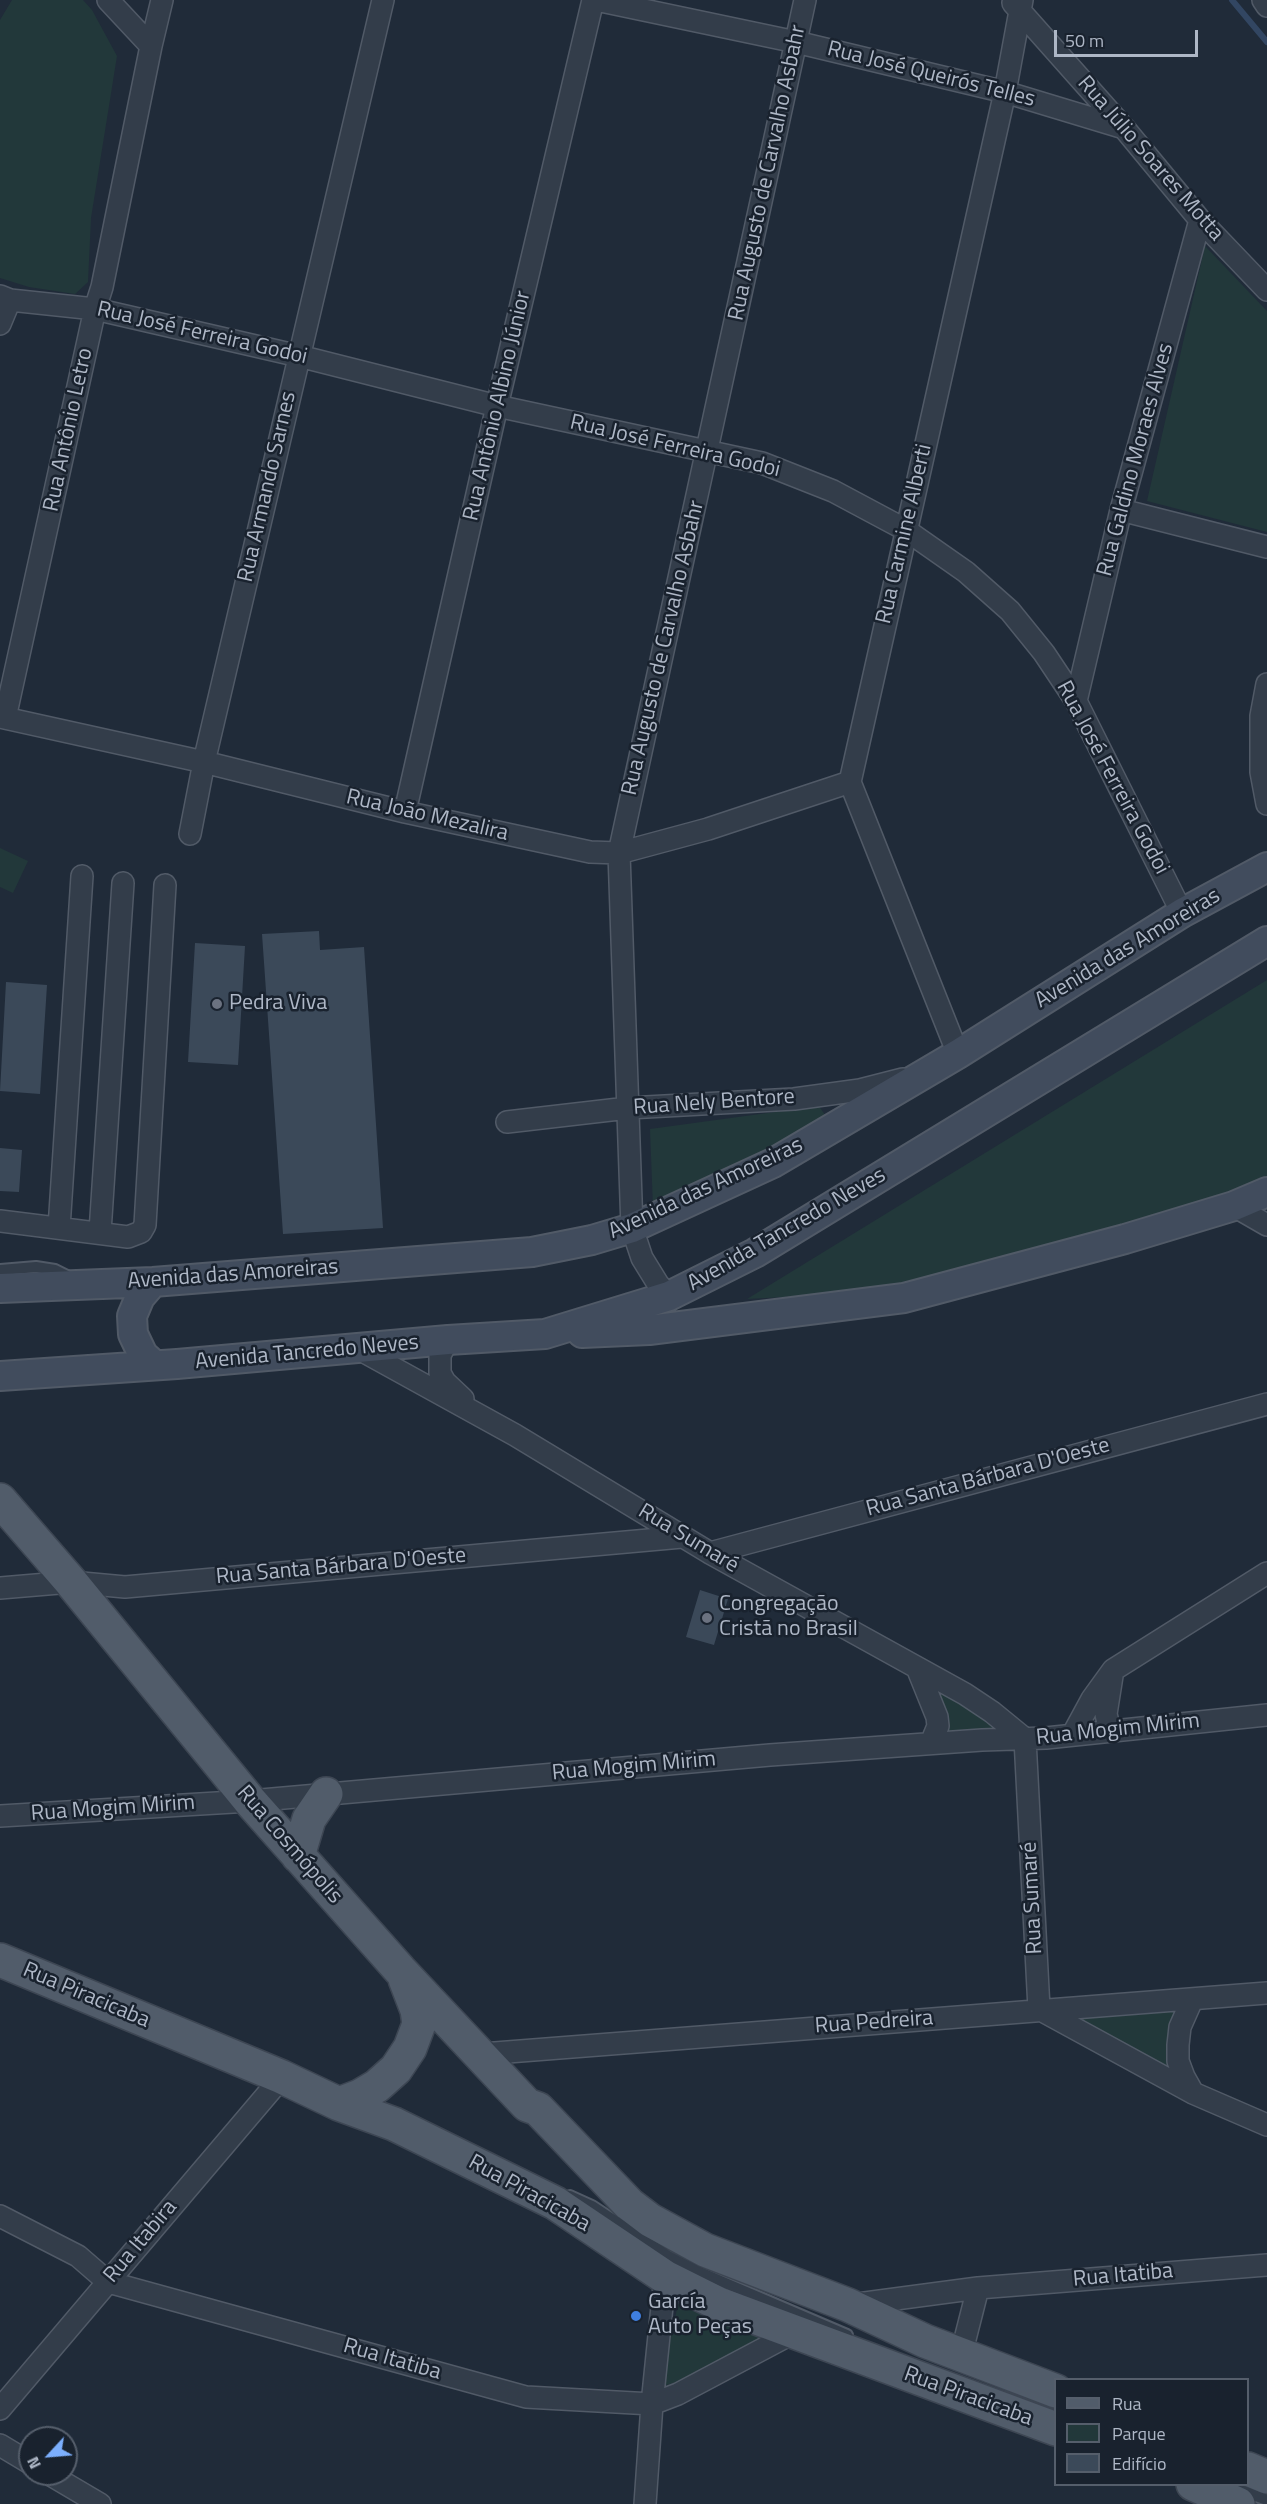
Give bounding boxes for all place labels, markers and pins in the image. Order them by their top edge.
place label: Pedra Viva [229,991,327,1017]
marker: Pedra Viva [210,997,224,1011]
place label: Congregação Cristã no Brasil [719,1592,858,1644]
marker: Congregação Cristã no Brasil [700,1611,714,1625]
place label: García Auto Peças [648,2290,752,2342]
marker: García Auto Peças [629,2309,643,2323]

